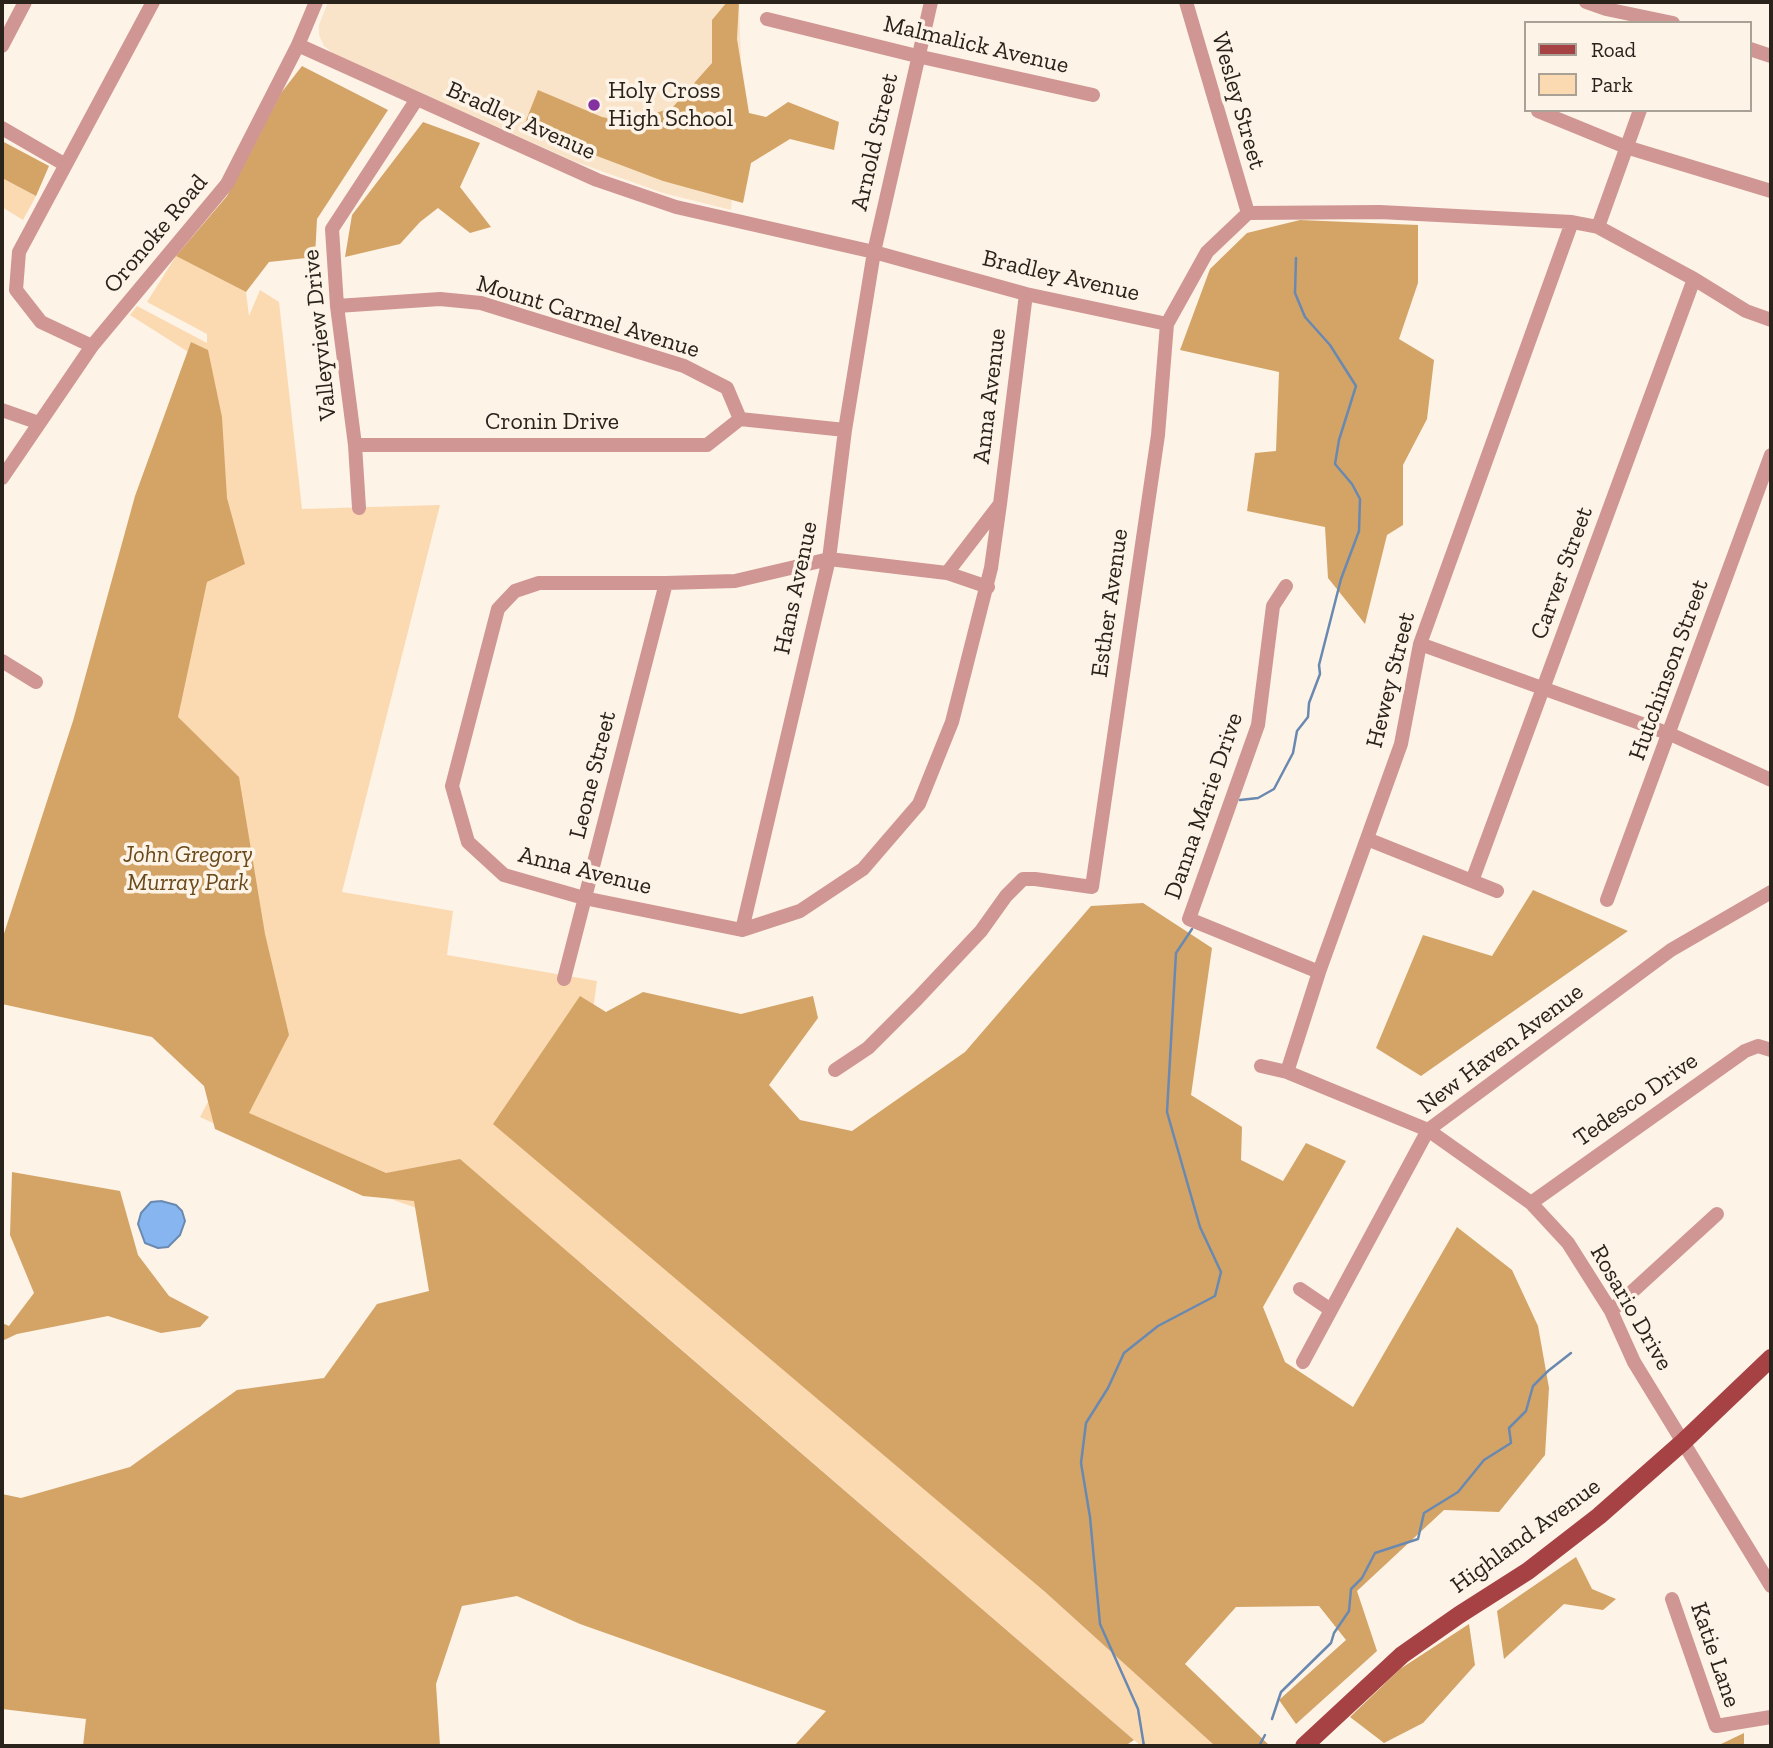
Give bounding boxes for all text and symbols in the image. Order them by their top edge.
street label: Malmalick Avenue [881,10,1071,80]
legend [1524,21,1752,112]
street label: Wesley Street [1205,29,1271,173]
text: Road [1591,37,1636,62]
street label: Arnold Street [845,71,905,213]
text: Park [1591,72,1633,97]
street label: Bradley Avenue [442,75,600,167]
place label: Holy Cross High School [608,77,733,133]
marker: Holy Cross High School [586,97,602,113]
street label: Oronoke Road [98,169,214,299]
street label: Bradley Avenue [980,244,1142,308]
street label: Valleyview Drive [297,248,343,422]
street label: Mount Carmel Avenue [473,269,703,365]
street label: Anna Avenue [967,327,1013,465]
street label: Cronin Drive [485,408,619,436]
street label: Carver Street [1525,503,1599,643]
street label: Hans Avenue [768,519,824,657]
street label: Esther Avenue [1085,527,1135,679]
street label: Hutchinson Street [1623,576,1715,764]
street label: Hewey Street [1360,609,1422,751]
street label: Leone Street [563,708,623,842]
street label: Danna Marie Drive [1159,709,1249,903]
park label: John Gregory Murray Park [123,841,253,897]
street label: Anna Avenue [515,841,655,901]
street label: New Haven Avenue [1413,978,1589,1120]
street label: Tedesco Drive [1568,1047,1704,1153]
street label: Rosario Drive [1584,1240,1678,1376]
street label: Highland Avenue [1446,1472,1606,1600]
street label: Katie Lane [1684,1599,1746,1711]

